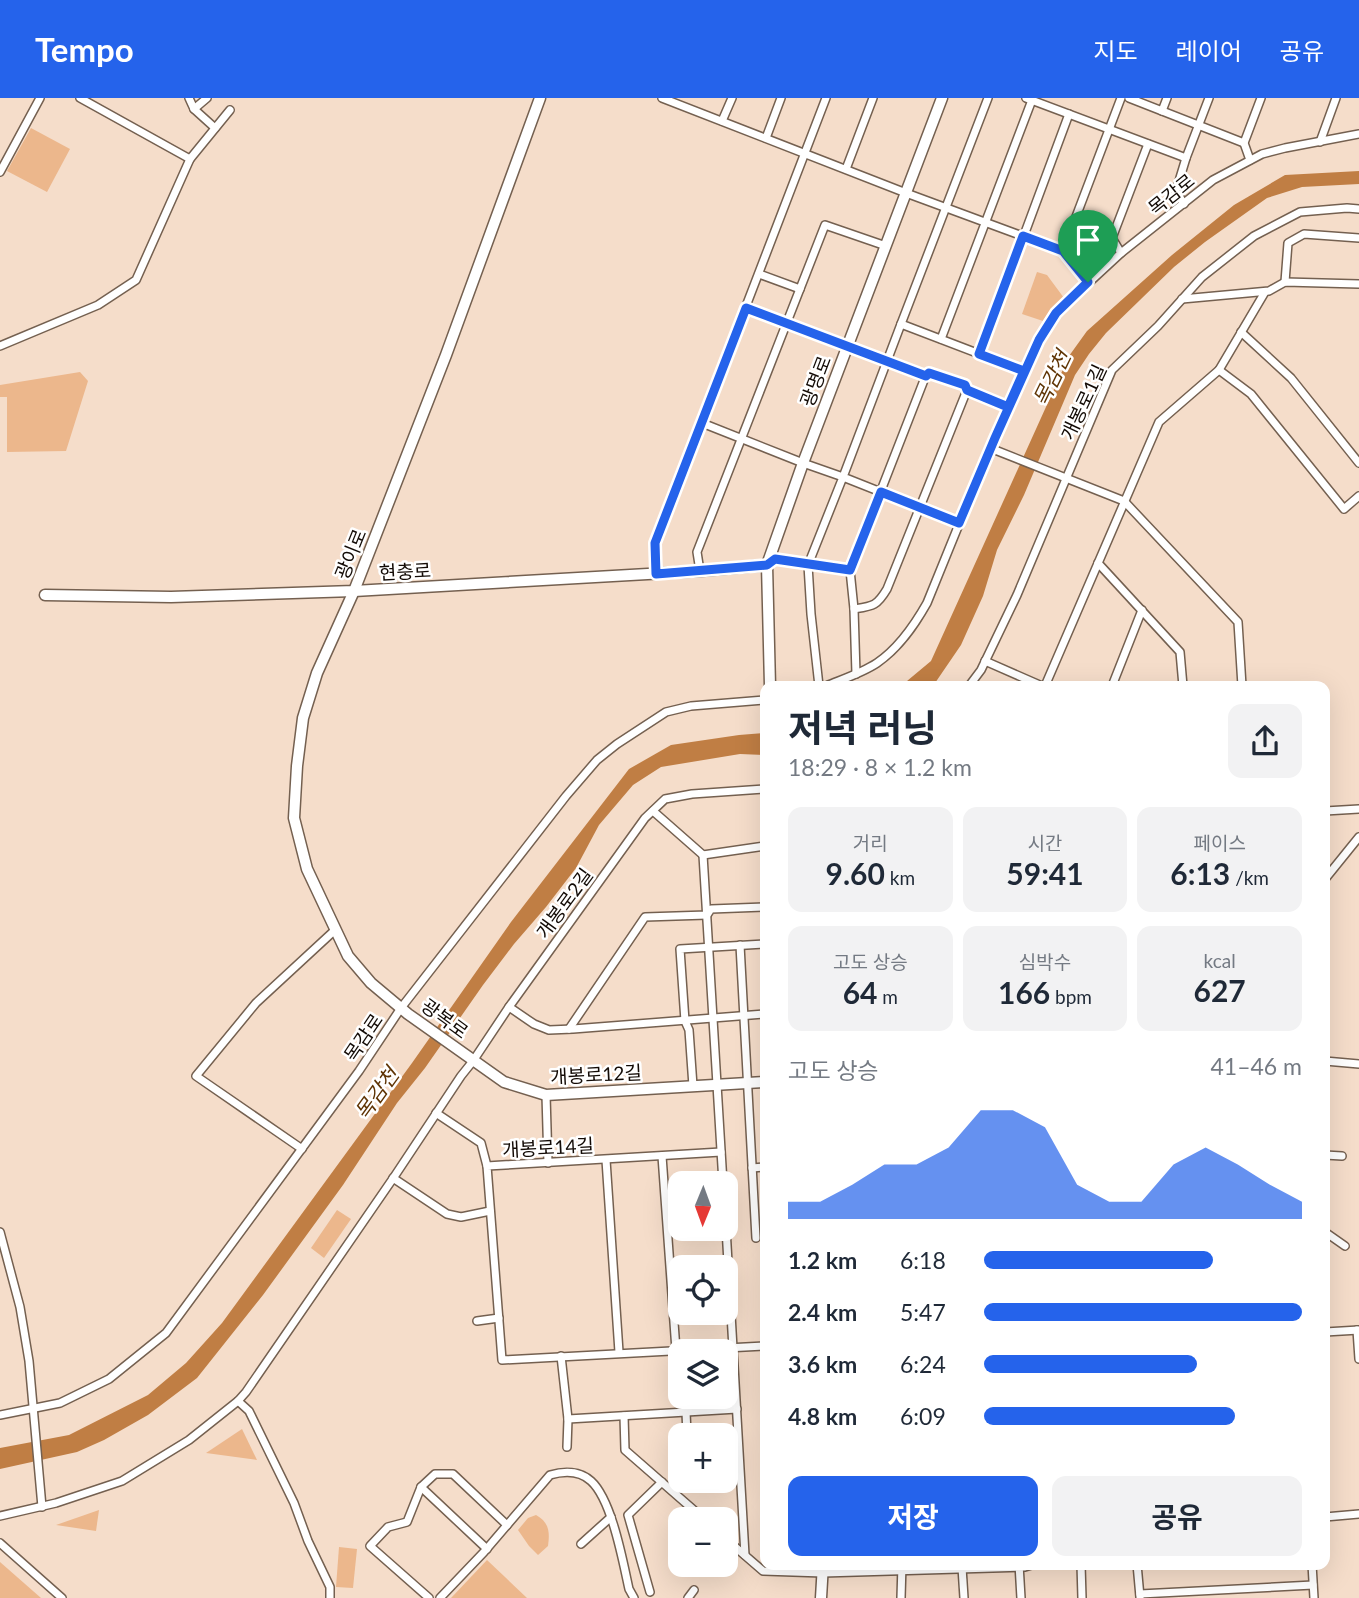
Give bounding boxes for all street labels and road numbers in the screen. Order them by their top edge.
street label: 목감로 [1143,169,1199,219]
street label: 광명로 [795,352,835,410]
street label: 개봉로1길 [1055,360,1111,444]
street label: 광이로 [330,525,370,583]
street label: 현충로 [378,558,432,584]
street label: 개봉로2길 [531,863,597,943]
street label: 광복로 [417,993,473,1043]
street label: 목감로 [339,1009,387,1065]
street label: 개봉로12길 [549,1060,643,1088]
street label: 개봉로14길 [501,1133,595,1161]

